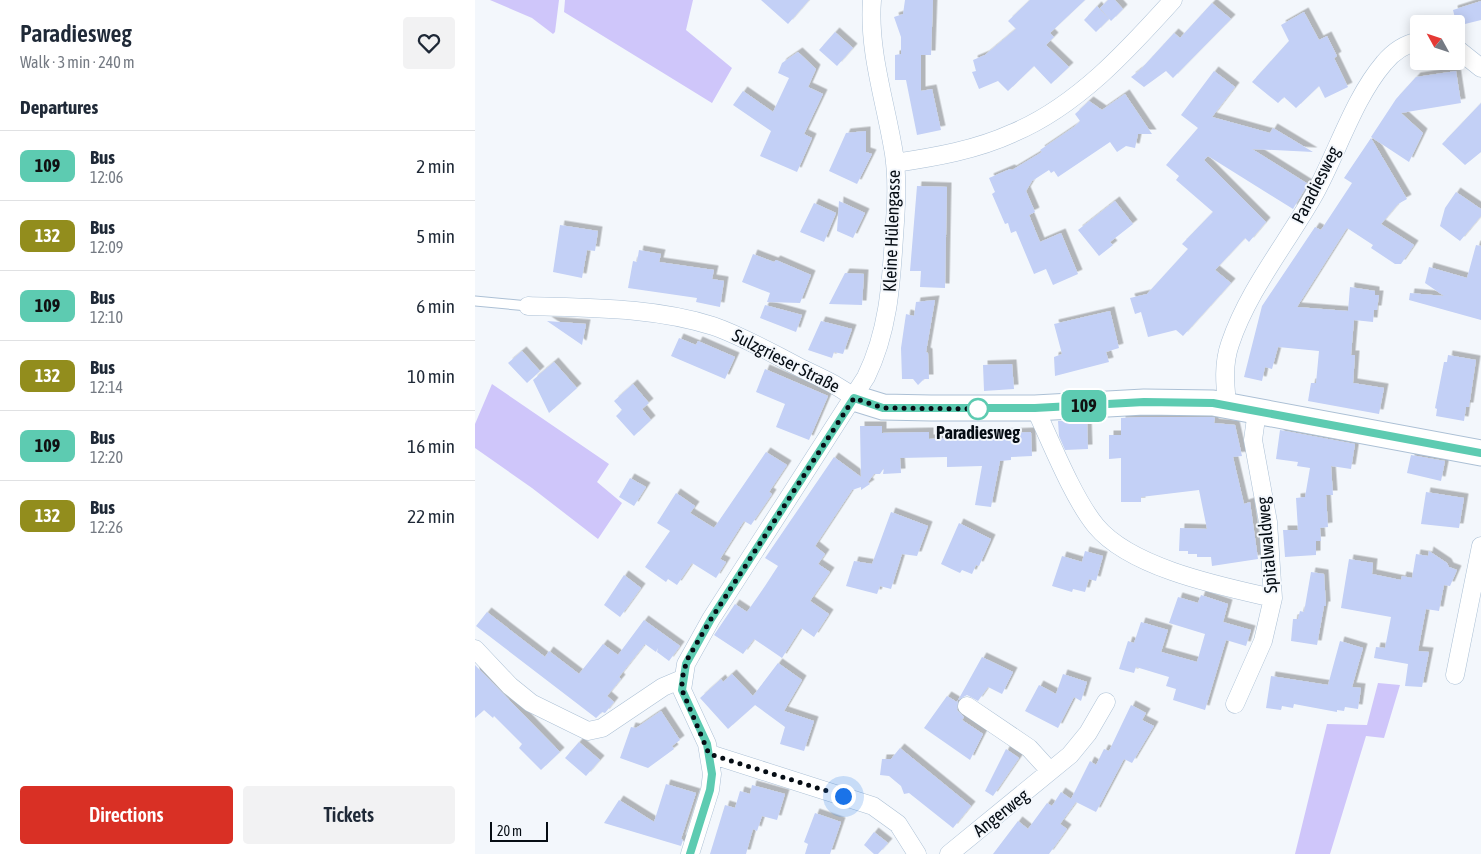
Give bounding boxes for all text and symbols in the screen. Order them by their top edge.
north arrow [1410,15,1465,70]
map controls [1410,15,1465,70]
button: heart [403,17,455,69]
text: Paradiesweg [20,20,132,47]
text: Walk · 3 min · 240 m [20,53,134,71]
text: Departures [20,96,98,118]
street label: Paradiesweg [1287,142,1344,227]
text: Bus [90,146,115,168]
text: 109 [35,155,60,176]
text: 2 min [416,155,455,177]
text: 12:06 [90,168,123,186]
street label: Kleine Hülengasse [879,169,904,292]
text: Bus [90,216,115,238]
text: 132 [35,225,60,246]
text: 5 min [416,225,455,247]
text: 12:09 [90,238,123,256]
text: Bus [90,286,115,308]
text: 109 [35,295,60,316]
text: 6 min [416,295,455,317]
text: 12:10 [90,308,123,326]
street label: Sulzgrieser Straße [729,324,844,397]
text: Bus [90,356,115,378]
text: 132 [35,365,60,386]
text: 10 min [407,365,455,387]
text: 12:14 [90,378,123,396]
line badge: 109 [1055,390,1113,422]
text: 109 [1071,395,1097,416]
marker: Paradiesweg [967,398,989,420]
place label: Paradiesweg [936,422,1020,443]
text: Bus [90,426,115,448]
text: 109 [35,435,60,456]
text: 16 min [407,435,455,457]
text: 12:20 [90,448,123,466]
text: Bus [90,496,115,518]
street label: Spitalwaldweg [1252,496,1281,594]
text: 132 [35,505,60,526]
text: 22 min [407,505,455,527]
text: 12:26 [90,518,123,536]
your location [831,784,856,809]
street label: Angerweg [969,784,1033,841]
button: Directions [20,786,233,844]
button: Tickets [243,786,455,844]
scale bar [490,819,547,842]
text: 20 m [497,823,522,839]

